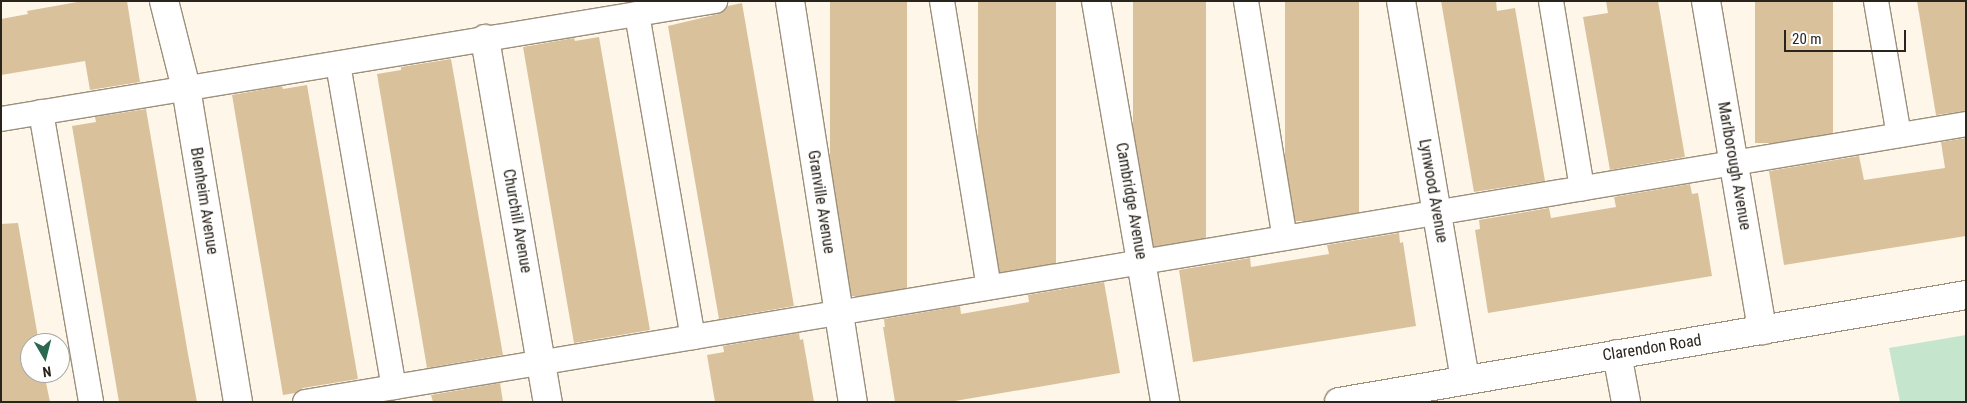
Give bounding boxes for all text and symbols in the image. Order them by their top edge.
scale bar [1787,20,1910,52]
text: 20 m [1792,30,1822,48]
street label: Marlborough Avenue [1713,100,1755,232]
street label: Lynwood Avenue [1414,138,1452,244]
street label: Cambridge Avenue [1111,141,1151,261]
street label: Blenheim Avenue [186,146,222,256]
street label: Granville Avenue [803,149,839,255]
street label: Churchill Avenue [498,168,536,274]
street label: Clarendon Road [1601,331,1703,365]
north arrow [20,333,70,383]
text: N [42,363,52,380]

